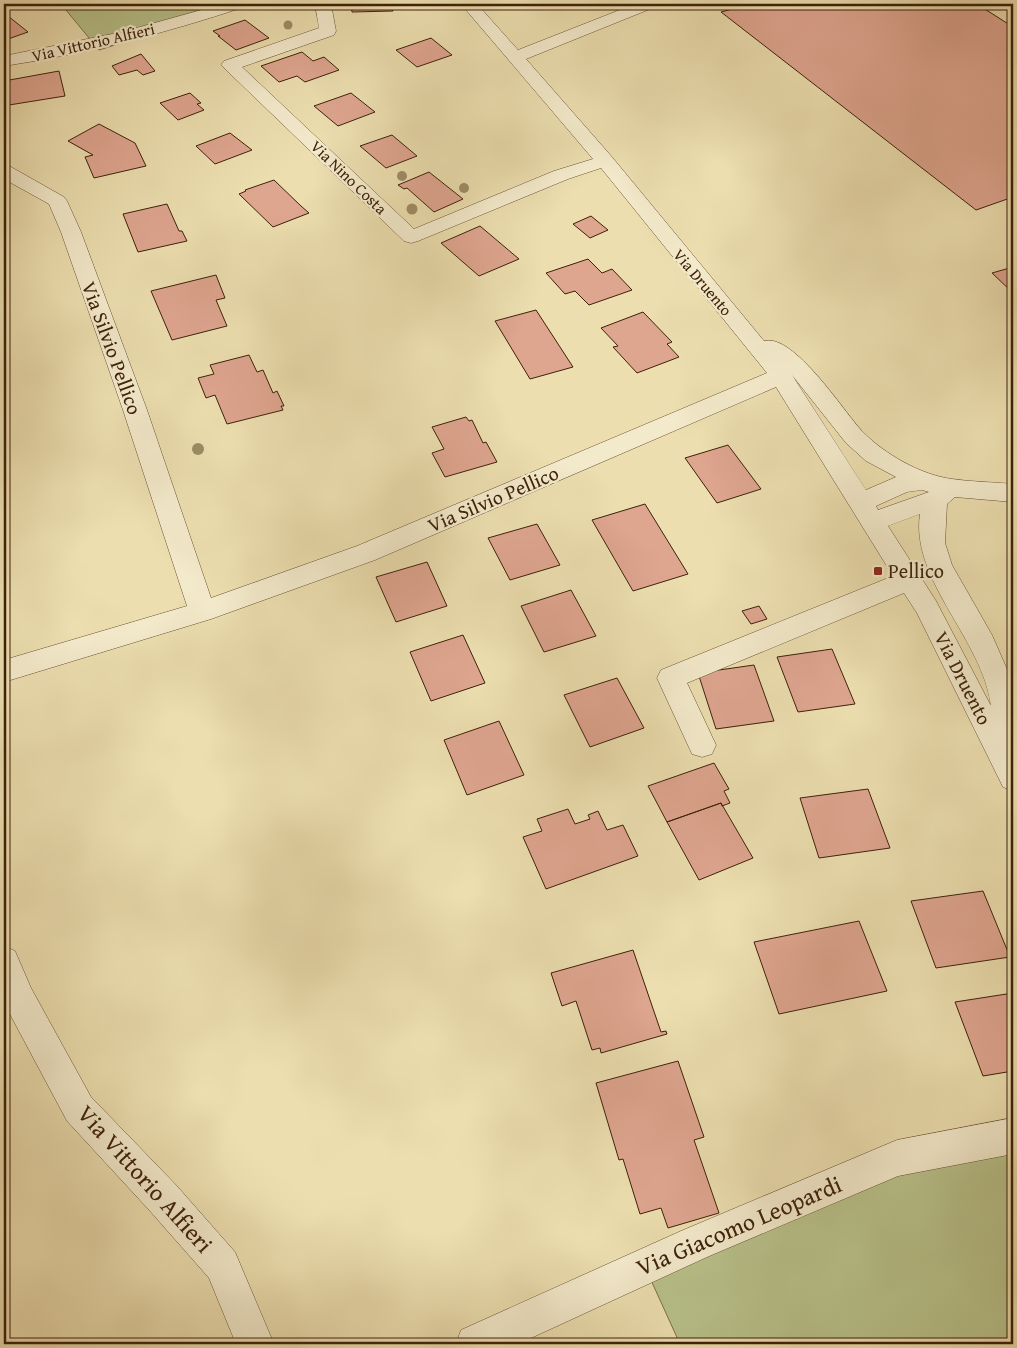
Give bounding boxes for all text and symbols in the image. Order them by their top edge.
street label: Via Vittorio Alfieri [29,16,157,68]
street label: Via Nino Costa [305,134,393,220]
street label: Via Druento [668,243,738,321]
street label: Via Silvio Pellico [75,277,150,418]
street label: Via Silvio Pellico [423,458,563,539]
place label: Pellico [888,556,944,585]
marker: Pellico [872,565,884,577]
street label: Via Druento [927,626,999,730]
street label: Via Vittorio Alfieri [69,1097,222,1261]
street label: Via Giacomo Leopardi [631,1166,847,1285]

